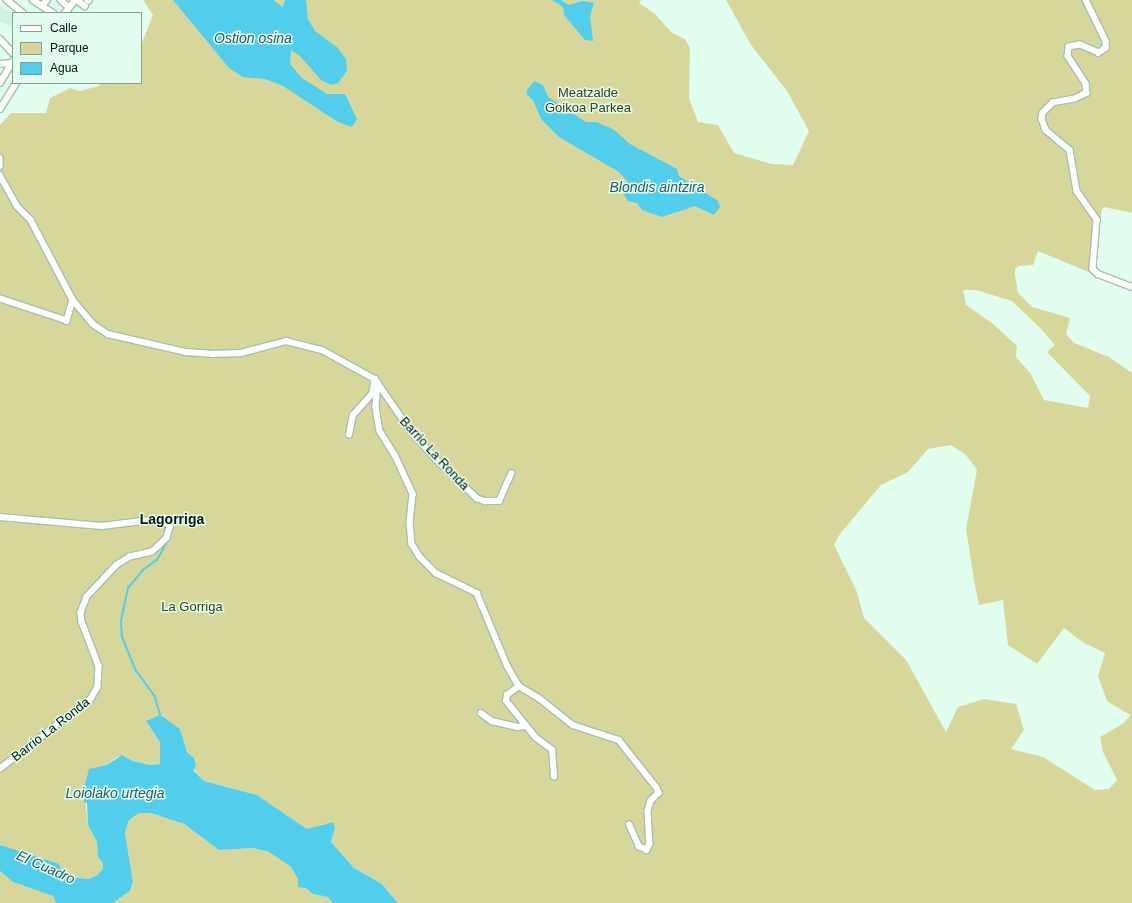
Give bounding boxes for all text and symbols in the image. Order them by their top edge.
legend [12,12,142,84]
text: Calle [50,21,77,35]
water label: Ostion osina [214,30,292,46]
text: Parque [50,41,89,55]
text: Agua [50,61,78,75]
park label: Meatzalde Goikoa Parkea [545,86,631,117]
water label: Blondis aintzira [610,179,704,195]
street label: Barrio La Ronda [396,414,472,494]
district label: Lagorriga [140,511,204,527]
park label: La Gorriga [161,599,223,615]
street label: Barrio La Ronda [9,695,93,765]
water label: Loiolako urtegia [66,785,164,801]
water label: El Cuadro [14,847,78,887]

